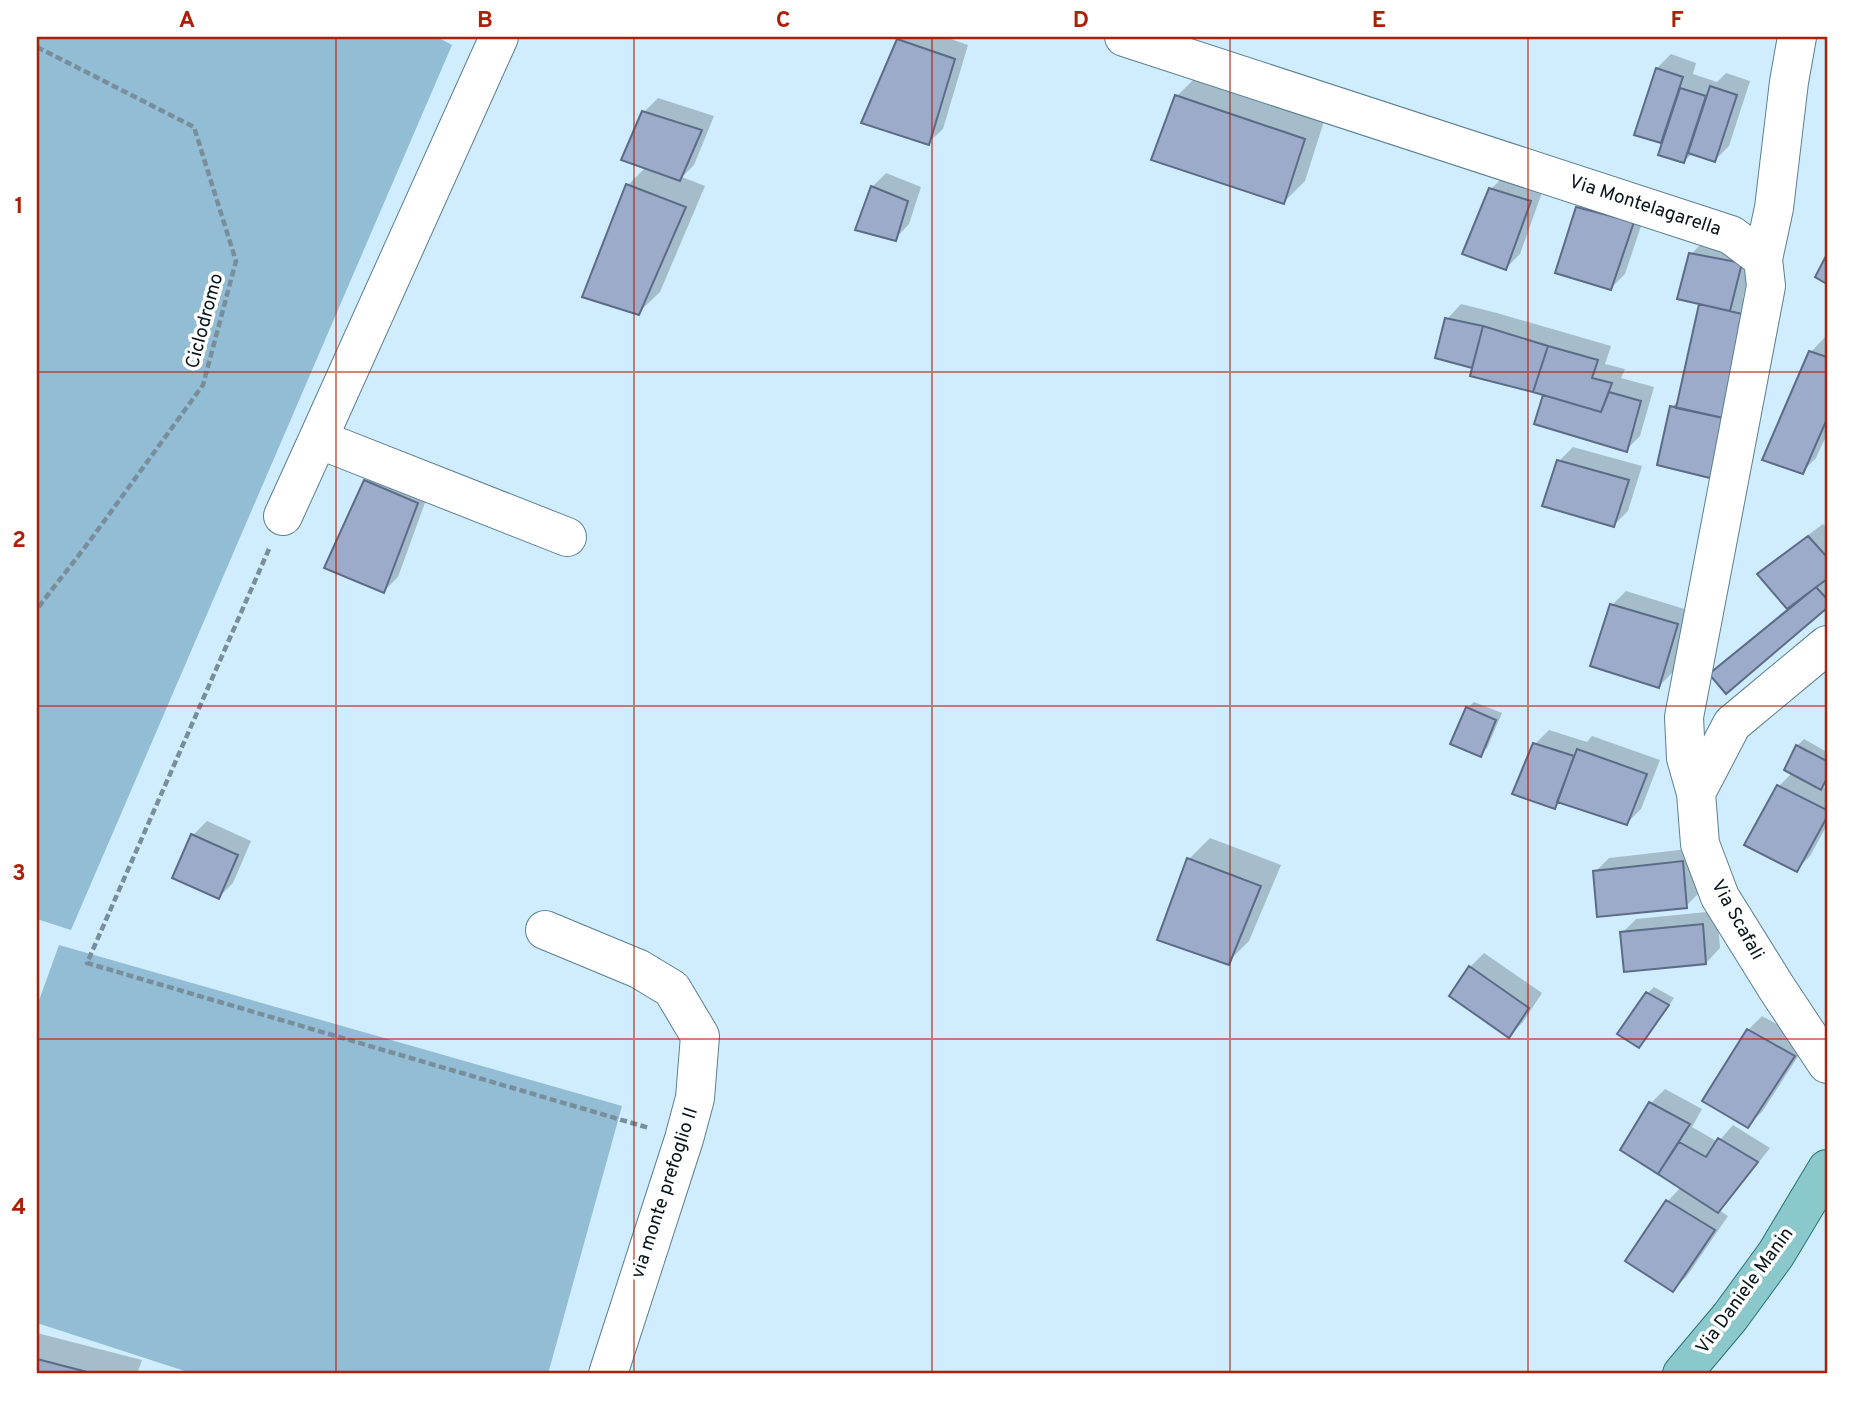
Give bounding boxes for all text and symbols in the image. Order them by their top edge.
text: A [179,7,195,36]
text: B [477,7,493,36]
text: C [776,7,790,36]
text: D [1073,7,1089,36]
text: E [1372,7,1386,36]
text: F [1670,7,1684,36]
street label: Via Montelagarella [1566,170,1724,242]
text: 1 [14,193,24,222]
street label: Ciclodromo [181,271,229,371]
text: 2 [12,527,26,556]
text: 3 [12,860,26,889]
street label: Via Scafali [1705,876,1769,964]
street label: via monte prefoglio II [626,1104,704,1282]
text: 4 [12,1194,26,1223]
street label: Via Daniele Manin [1691,1223,1799,1359]

